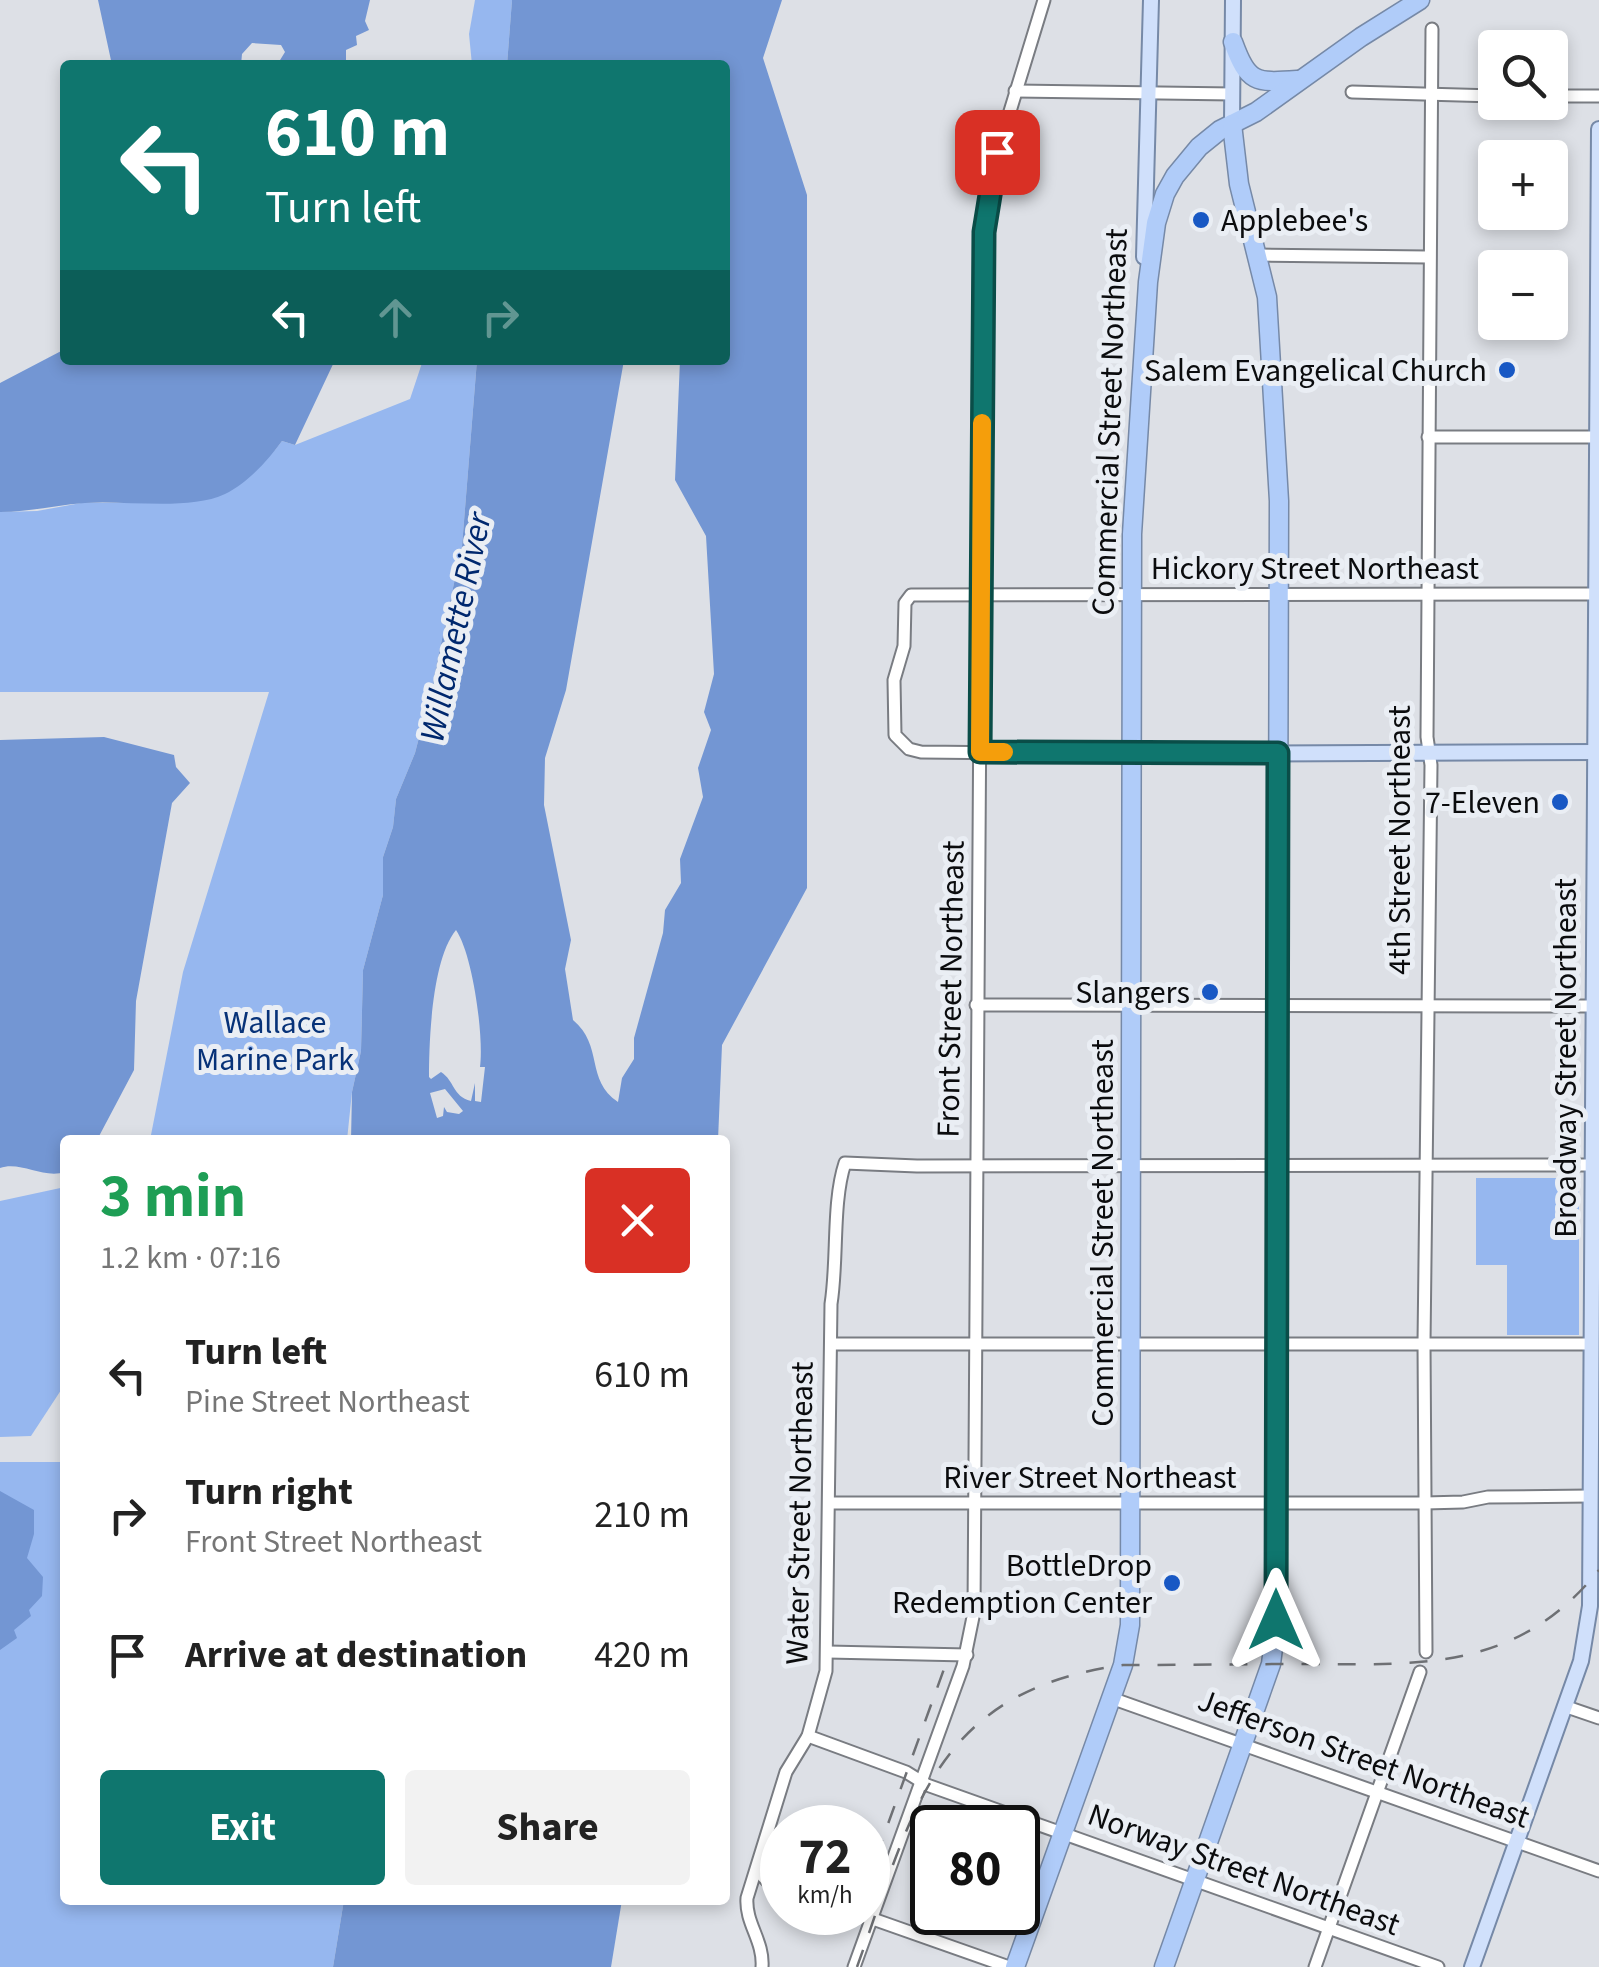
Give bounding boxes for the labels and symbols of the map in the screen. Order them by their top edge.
pin [955,110,1040,195]
place label: Applebee's [1221,198,1368,244]
marker: Applebee's [1190,209,1212,231]
street label: Commercial Street Northeast [1080,227,1140,617]
place label: Salem Evangelical Church [1144,348,1487,394]
marker: Salem Evangelical Church [1496,359,1518,381]
water label: Willamette River [407,506,505,746]
street label: Hickory Street Northeast [1151,546,1479,592]
street label: 4th Street Northeast [1377,705,1423,975]
place label: 7-Eleven [1425,780,1540,826]
marker: 7-Eleven [1549,791,1571,813]
street label: Front Street Northeast [925,840,977,1138]
street label: Broadway Street Northeast [1543,878,1589,1238]
place label: Slangers [1075,970,1190,1016]
marker: Slangers [1199,981,1221,1003]
park label: Wallace Marine Park [196,1000,354,1083]
street label: Commercial Street Northeast [1080,1039,1126,1427]
street label: Water Street Northeast [774,1361,826,1665]
street label: River Street Northeast [943,1455,1237,1501]
place label: BottleDrop Redemption Center [892,1543,1153,1626]
position arrow [1224,1568,1328,1672]
marker: BottleDrop Redemption Center [1161,1572,1183,1594]
street label: Jefferson Street Northeast [1191,1677,1536,1840]
street label: Norway Street Northeast [1081,1792,1406,1948]
speed limit sign: 80 [910,1805,1040,1935]

